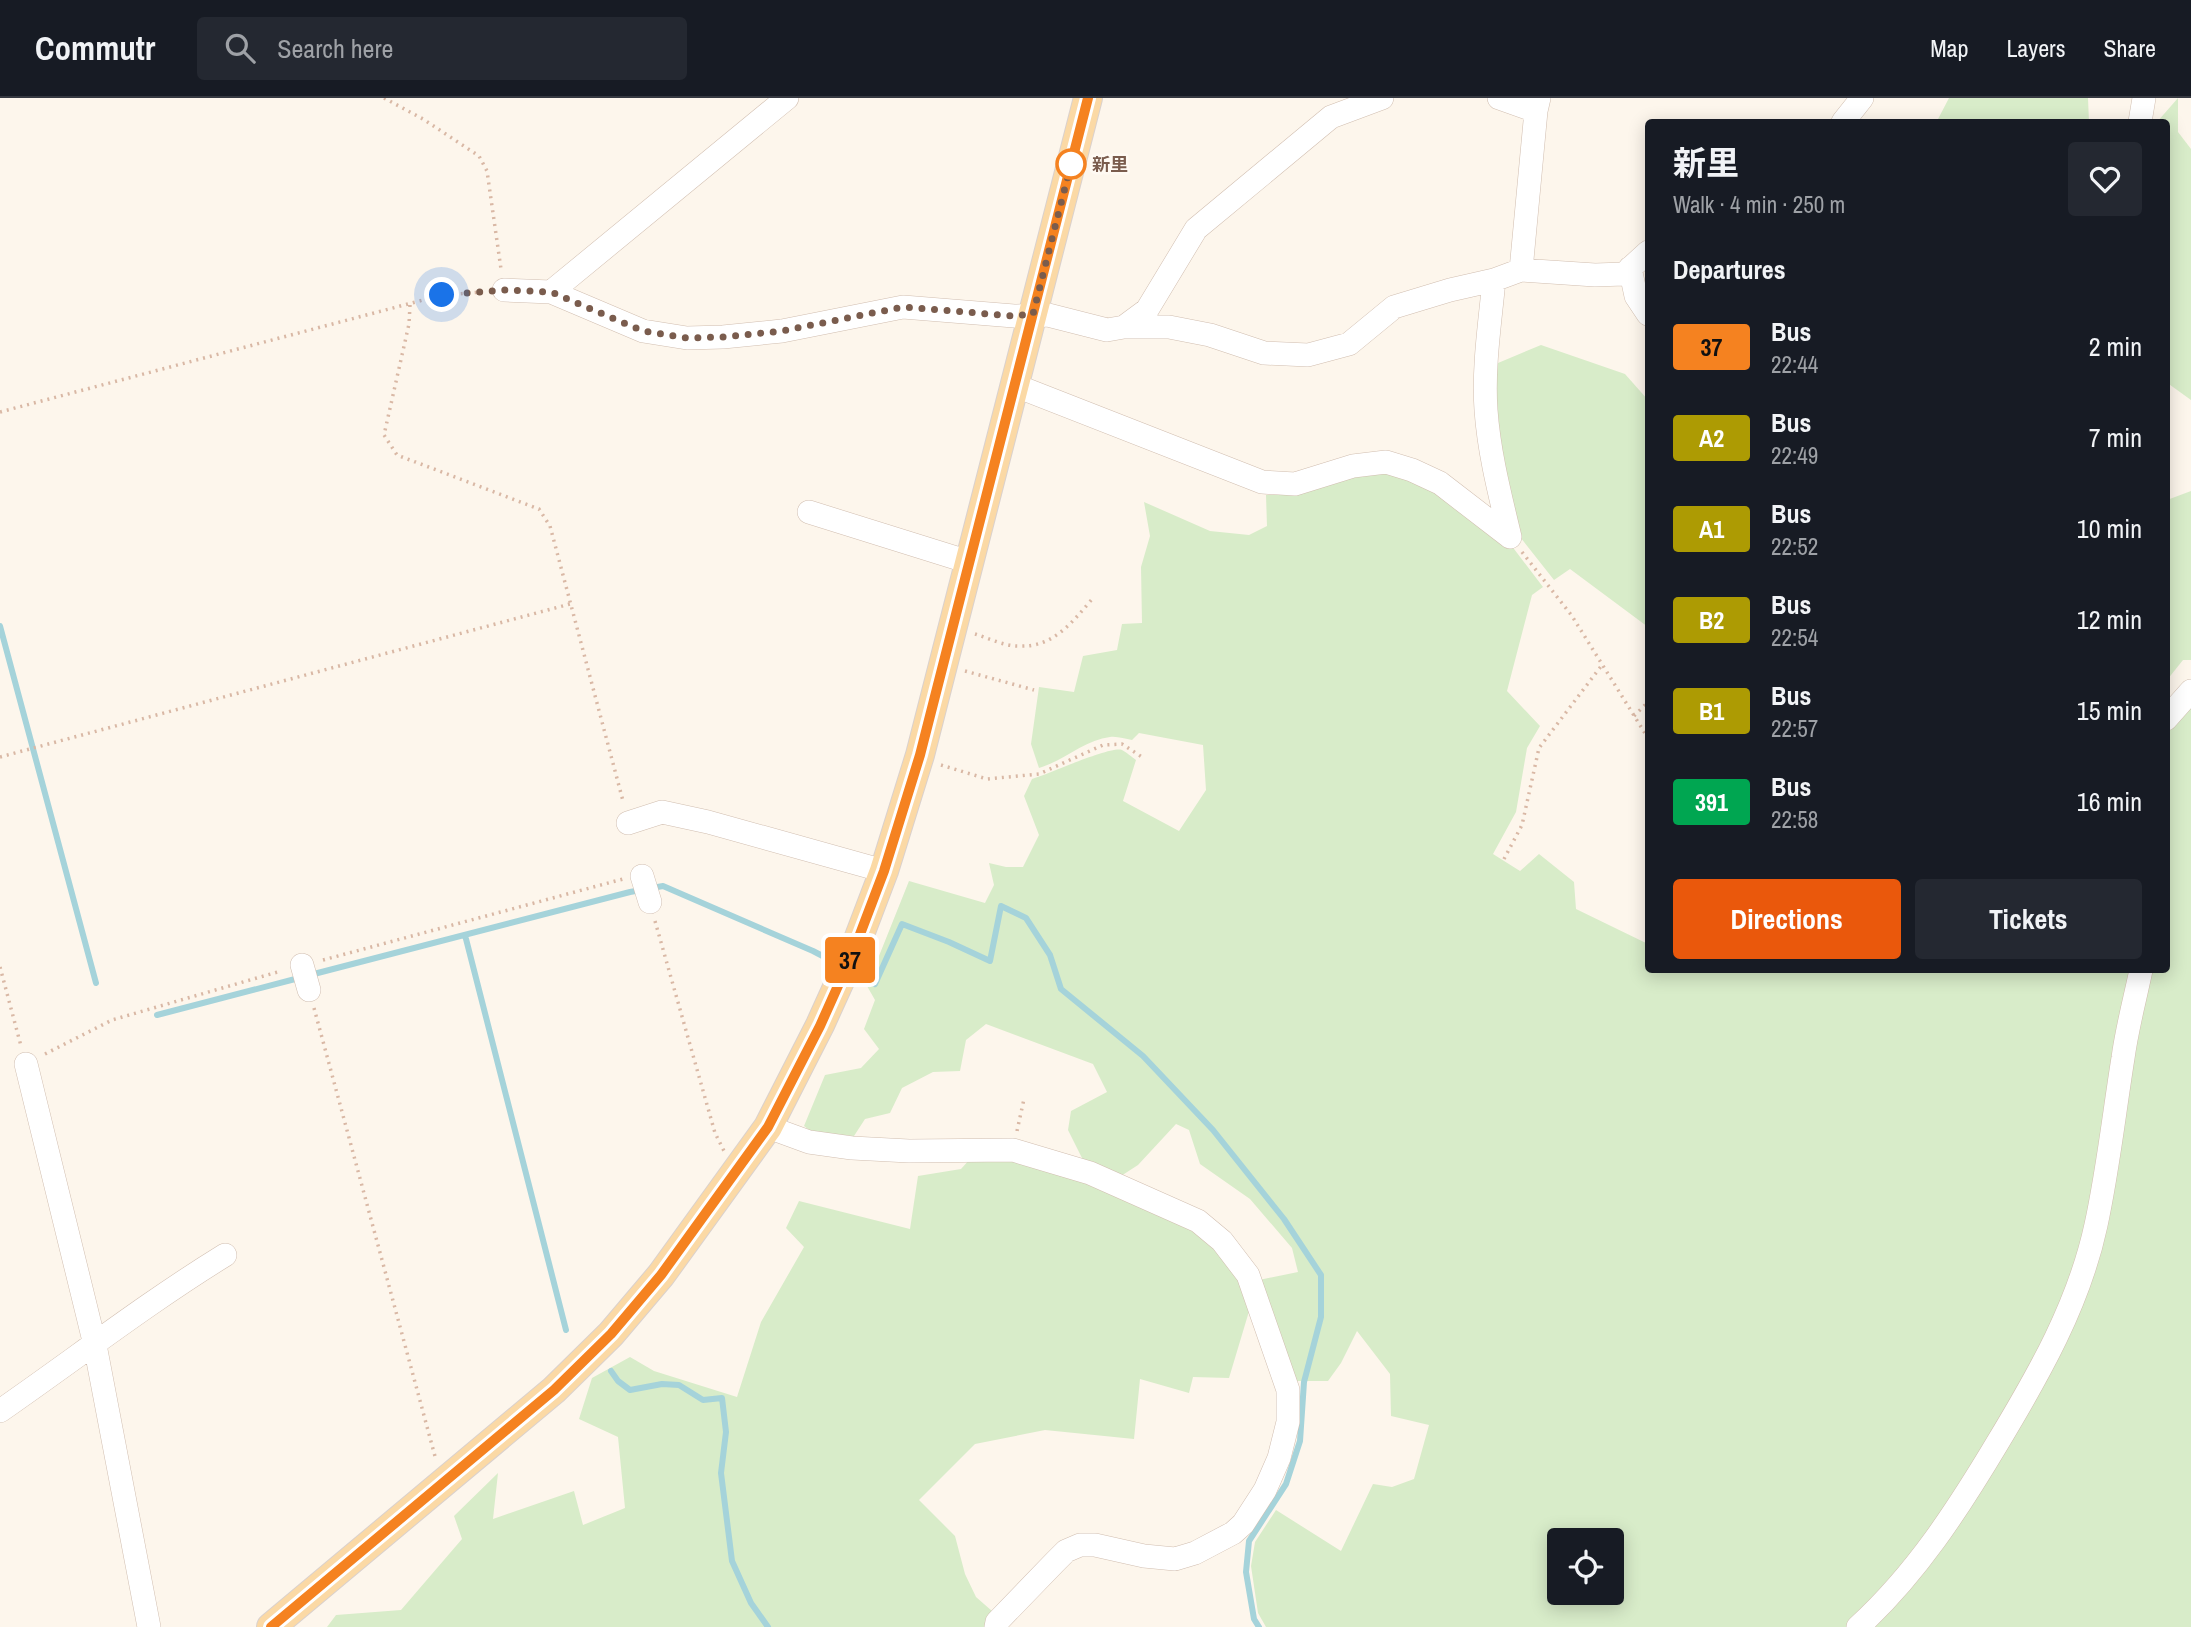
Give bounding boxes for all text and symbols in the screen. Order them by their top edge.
search box [197,17,687,80]
text: Commutr [35,26,155,70]
icon: search [221,29,259,67]
text: Search here [277,31,393,66]
text: Map [1930,32,1968,64]
text: Layers [2006,32,2065,64]
text: Share [2103,32,2156,64]
text: 新里 [1673,141,1739,185]
button: heart [2068,142,2142,216]
marker: 新里 [1056,149,1086,179]
place label: 新里 [1092,152,1128,177]
text: Walk · 4 min · 250 m [1673,189,1845,220]
text: Departures [1673,252,1786,287]
your location [424,277,459,312]
text: Bus [1771,314,1811,349]
text: 2 min [2089,329,2142,364]
text: 37 [1701,331,1722,363]
text: 22:44 [1771,349,1818,380]
text: Bus [1771,405,1811,440]
text: 7 min [2089,420,2142,455]
text: A2 [1699,422,1724,454]
text: 22:49 [1771,440,1818,471]
text: Bus [1771,496,1811,531]
text: 10 min [2077,511,2142,546]
text: A1 [1699,513,1724,545]
text: 22:52 [1771,531,1818,562]
text: Bus [1771,587,1811,622]
text: 12 min [2077,602,2142,637]
text: B2 [1699,604,1724,636]
text: 22:54 [1771,622,1818,653]
text: Bus [1771,678,1811,713]
text: 15 min [2077,693,2142,728]
text: B1 [1699,695,1724,727]
text: 22:57 [1771,713,1818,744]
text: Bus [1771,769,1811,804]
text: 16 min [2077,784,2142,819]
text: 391 [1695,786,1728,818]
text: 22:58 [1771,804,1818,835]
button: Directions [1673,879,1901,959]
button: Tickets [1915,879,2142,959]
line badge: 37 [818,937,882,983]
text: 37 [839,944,861,976]
map controls [1547,1528,1624,1605]
button: locate [1547,1528,1624,1605]

